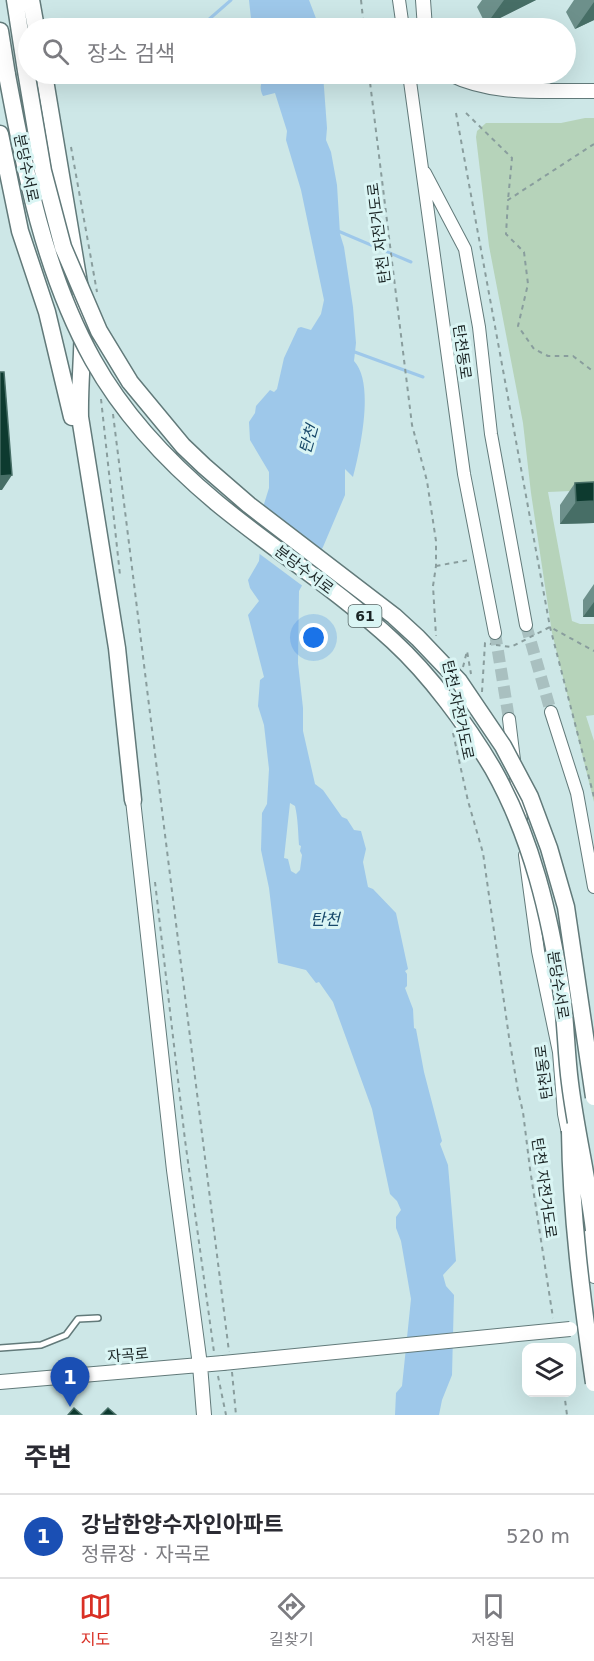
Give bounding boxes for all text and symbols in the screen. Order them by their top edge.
search box [18,18,576,84]
icon: search [39,35,72,68]
text: 장소 검색 [87,41,175,66]
street label: 분당수서로 [10,132,42,204]
street label: 탄천 자전거도로 [364,182,394,284]
street label: 탄천동로 [449,323,475,381]
water label: 탄천 [295,420,322,456]
street label: 분당수서로 [271,542,337,598]
road number: 61 [348,605,382,627]
your location [299,623,328,652]
street label: 탄천 자전거도로 [439,659,477,761]
water label: 탄천 [310,910,342,929]
street label: 분당수서로 [544,950,572,1020]
street label: 탄천동로 [532,1044,556,1100]
street label: 탄천 자전거도로 [528,1137,560,1239]
map controls [522,1343,576,1397]
button: layers [522,1343,576,1397]
street label: 자곡로 [107,1344,149,1366]
pin: 1 [50,1358,90,1407]
text: 주변 [24,1442,72,1472]
text: 강남한양수자인아파트 [81,1512,283,1537]
text: 1 [37,1524,50,1548]
text: 520 m [506,1524,570,1548]
text: 정류장 · 자곡로 [81,1542,210,1566]
tab: 지도 [79,1590,112,1650]
tab: 길찾기 [269,1590,313,1650]
tab: 저장됨 [471,1590,515,1650]

